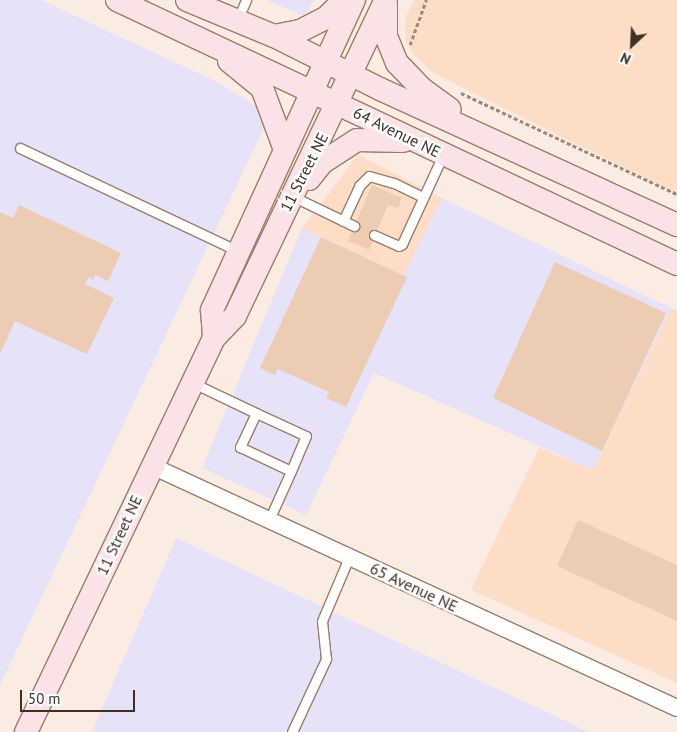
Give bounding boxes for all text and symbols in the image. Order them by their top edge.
north arrow [607,20,657,70]
text: N [618,48,634,69]
street label: 64 Avenue NE [350,102,444,162]
street label: 11 Street NE [276,129,332,215]
street label: 11 Street NE [92,492,146,578]
street label: 65 Avenue NE [367,558,461,616]
scale bar [22,680,138,712]
text: 50 m [28,689,61,708]

